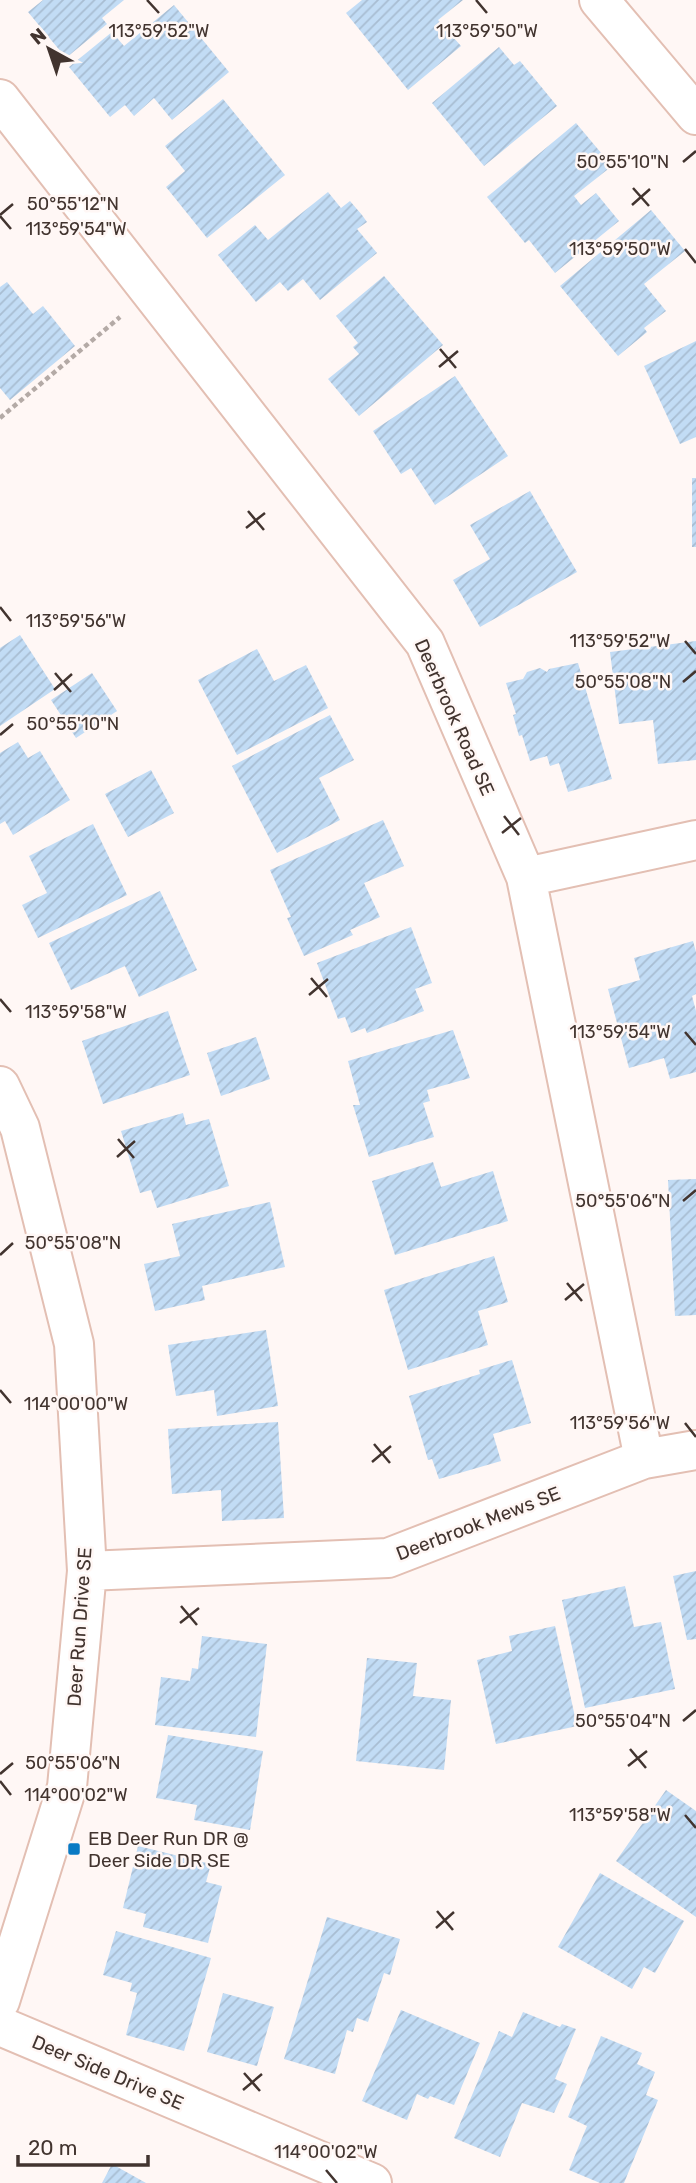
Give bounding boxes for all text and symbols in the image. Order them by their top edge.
north arrow [14,14,84,84]
text: 113°59'52"W [109,20,209,42]
text: 113°59'50"W [436,20,538,42]
text: N [26,23,51,50]
text: 50°55'10"N [577,151,669,173]
text: 50°55'12"N [27,193,119,215]
text: 113°59'54"W [25,218,127,240]
text: 113°59'50"W [569,238,671,260]
text: 113°59'56"W [26,610,126,632]
text: 113°59'52"W [570,630,670,652]
street label: Deerbrook Road SE [410,635,499,799]
text: 50°55'08"N [575,671,671,693]
text: 50°55'10"N [27,713,119,735]
text: 113°59'58"W [25,1001,127,1023]
text: 113°59'54"W [569,1021,671,1043]
text: 50°55'06"N [575,1190,671,1212]
text: 50°55'08"N [25,1232,121,1254]
text: 114°00'00"W [24,1393,128,1415]
text: 113°59'56"W [570,1412,670,1434]
street label: Deerbrook Mews SE [393,1482,564,1565]
street label: Deer Run Drive SE [62,1547,97,1707]
text: 50°55'04"N [575,1710,671,1732]
text: 50°55'06"N [25,1752,121,1774]
text: 114°00'02"W [24,1784,128,1806]
text: 113°59'58"W [569,1804,671,1826]
place label: EB Deer Run DR @ Deer Side DR SE [88,1827,249,1872]
marker: EB Deer Run DR @ Deer Side DR SE [66,1841,82,1857]
street label: Deer Side Drive SE [28,2030,187,2115]
scale bar [18,2124,147,2168]
text: 20 m [28,2135,77,2160]
text: 114°00'02"W [274,2141,378,2163]

